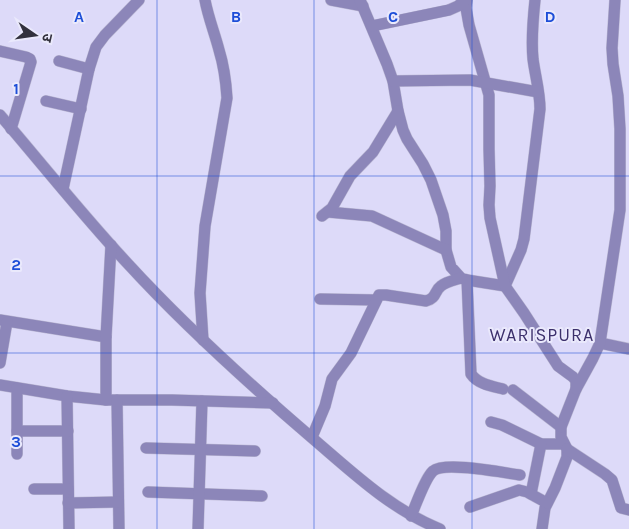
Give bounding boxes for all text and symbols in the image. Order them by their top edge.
text: A [74,7,84,26]
text: B [231,7,241,26]
text: C [388,7,398,26]
text: D [545,7,556,26]
north arrow [10,10,60,60]
text: उ [38,32,56,44]
text: 1 [13,79,19,98]
text: 2 [11,255,21,274]
district label: WARISPURA [490,324,594,346]
text: 3 [11,432,21,451]

